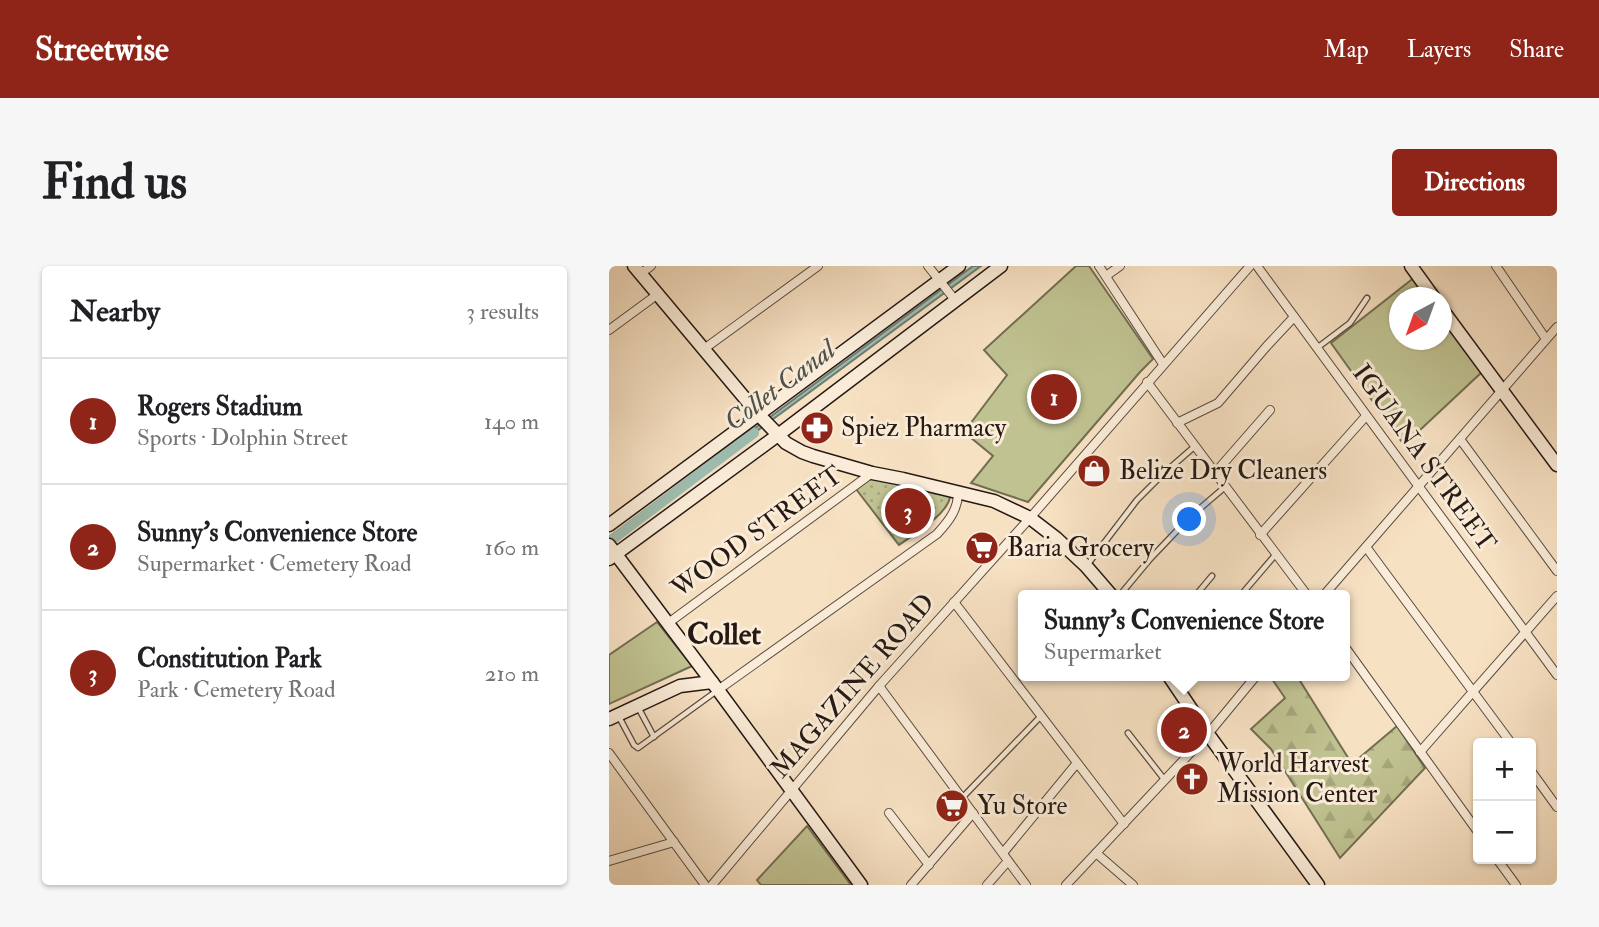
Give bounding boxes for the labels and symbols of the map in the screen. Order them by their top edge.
north arrow [1389,287,1452,350]
water label: Collet Canal [717,331,844,439]
street label: IGUANA STREET [1345,358,1503,558]
pin: 1 [1031,371,1077,423]
pharmacy icon: Spiez Pharmacy [798,409,836,447]
place label: Spiez Pharmacy [841,412,1007,445]
shop icon: Belize Dry Cleaners [1075,452,1113,490]
place label: Belize Dry Cleaners [1119,455,1327,487]
street label: WOOD STREET [664,459,849,605]
pin: 3 [885,485,931,537]
your location [1172,502,1206,536]
supermarket icon: Baria Grocery [963,529,1001,567]
place label: Baria Grocery [1007,532,1154,564]
street label: MAGAZINE ROAD [764,587,942,785]
district label: Collet [687,616,761,653]
pin: 2 [1161,704,1207,756]
place label: World Harvest Mission Center [1216,748,1378,810]
church icon: World Harvest Mission Center [1173,760,1211,798]
supermarket icon: Yu Store [933,787,971,825]
place label: Yu Store [977,790,1068,822]

